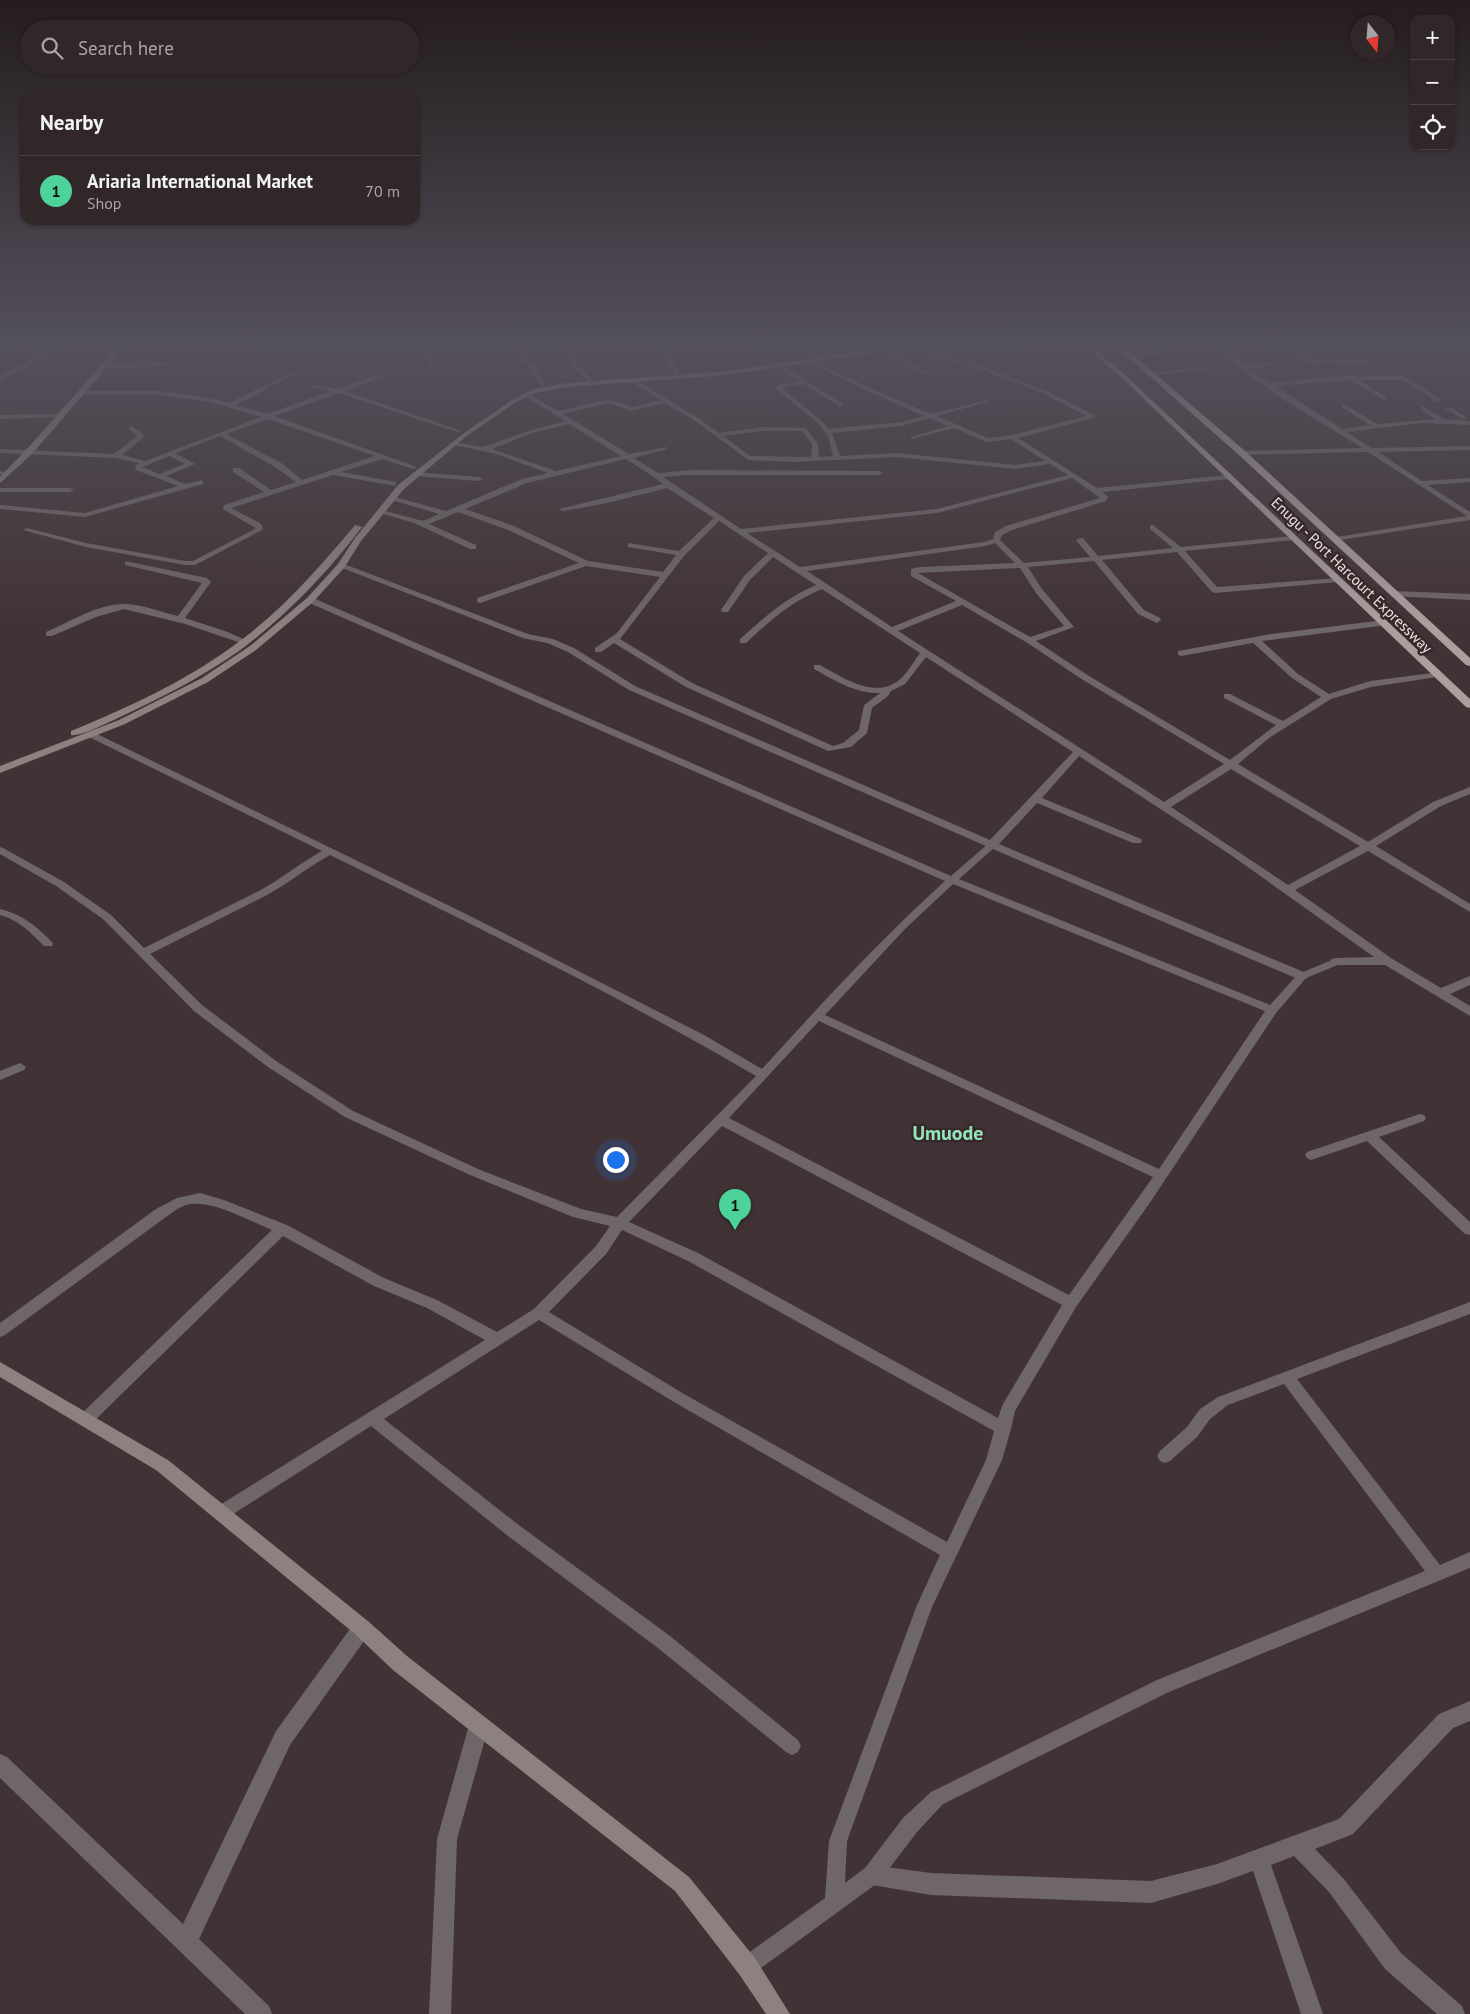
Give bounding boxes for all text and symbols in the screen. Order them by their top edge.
north arrow [1350,15,1395,60]
map controls [1410,15,1455,150]
button: + [1410,15,1455,60]
search box [20,20,420,75]
icon: search [38,34,66,62]
text: Search here [78,36,174,60]
button: − [1410,60,1455,105]
button: locate [1410,105,1455,150]
text: Nearby [40,109,103,136]
text: Ariaria International Market [87,169,313,193]
text: 1 [51,181,61,201]
text: 70 m [365,181,400,201]
text: Shop [87,193,121,213]
street label: Enugu - Port Harcourt Expressway [1268,493,1436,657]
district label: Umuode [912,1120,984,1146]
your location [603,1147,629,1173]
pin: 1 [719,1189,751,1230]

